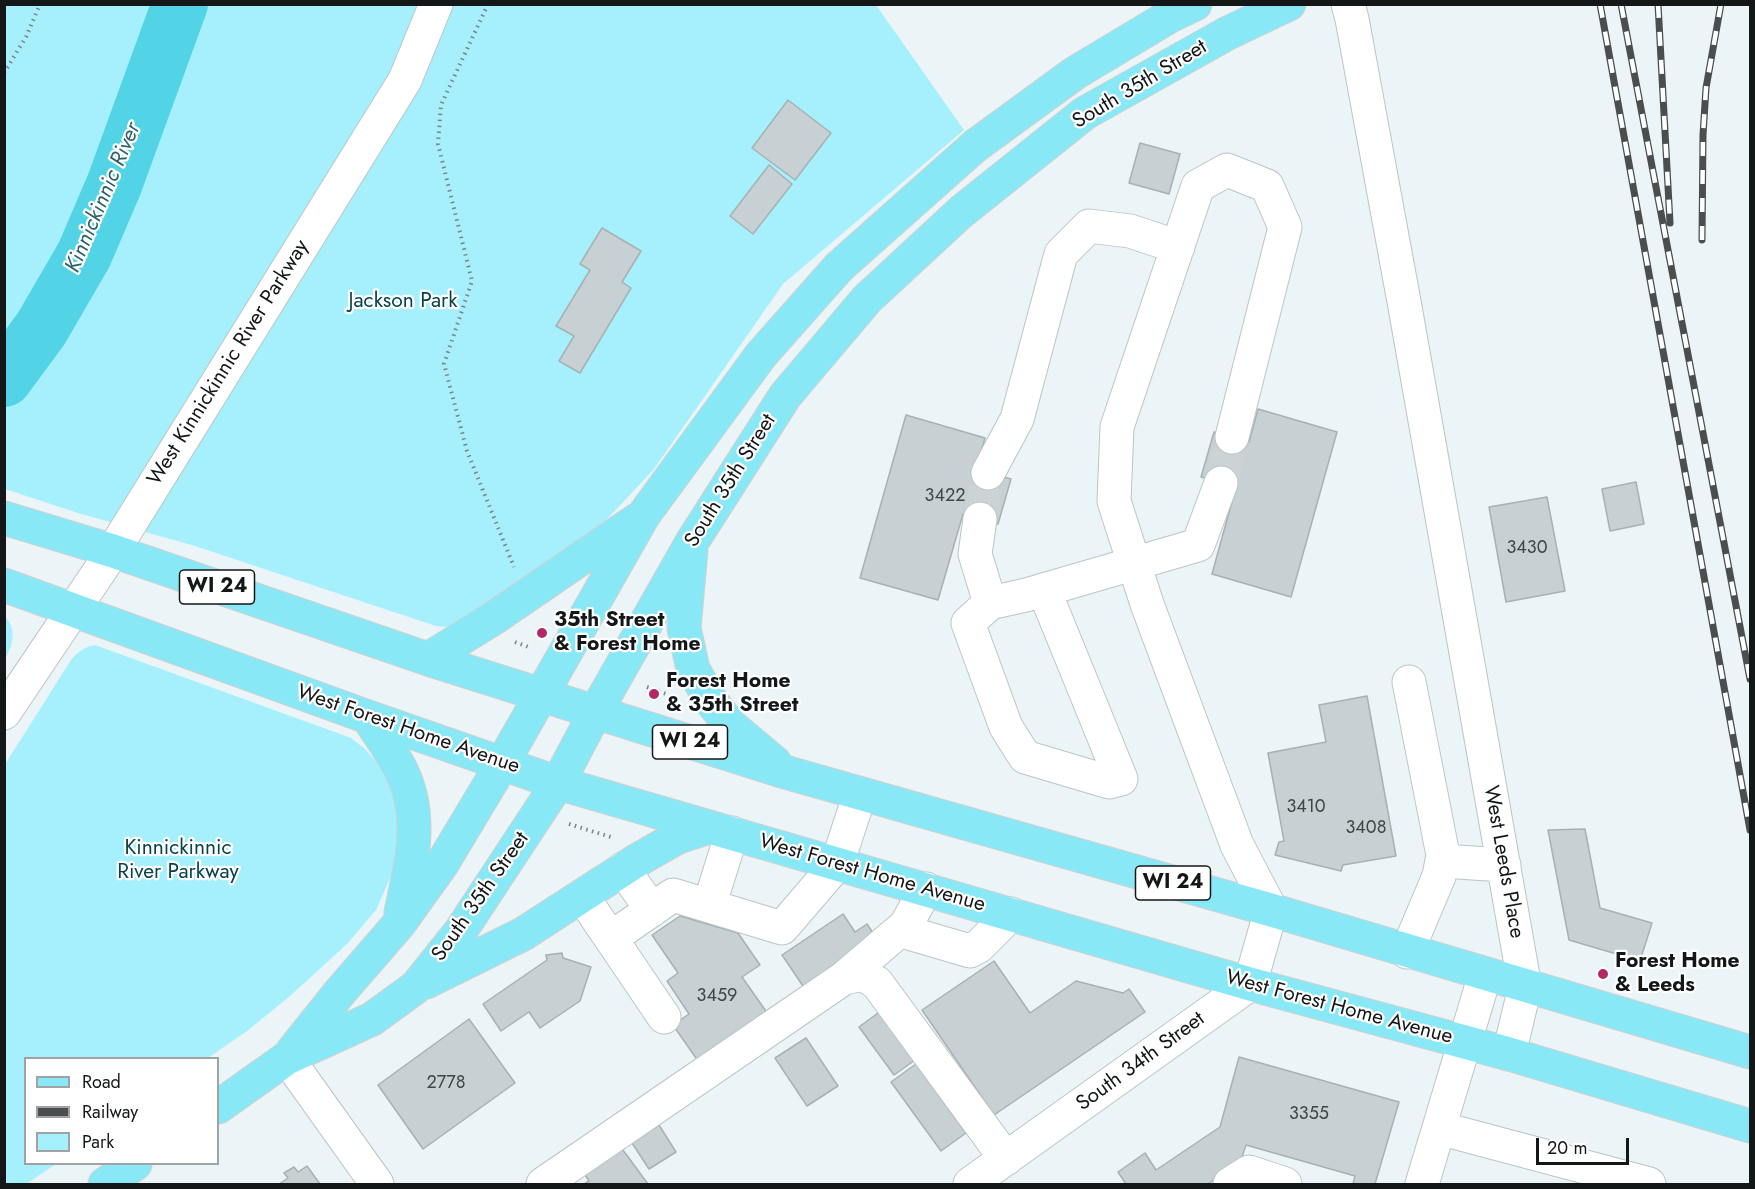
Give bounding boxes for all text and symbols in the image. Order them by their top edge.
street label: South 35th Street [1068,35,1212,135]
water label: Kinnickinnic River [61,119,147,277]
street label: West Kinnickinnic River Parkway [143,236,315,490]
park label: Jackson Park [348,289,458,315]
street label: South 35th Street [680,410,782,552]
house number: 3422 [925,486,965,508]
house number: 3430 [1507,538,1547,560]
road number: WI 24 [180,570,254,604]
place label: 35th Street & Forest Home [554,608,701,658]
marker: 35th Street & Forest Home [535,626,549,640]
place label: Forest Home & 35th Street [666,669,798,719]
street label: West Forest Home Avenue [293,680,523,780]
marker: Forest Home & 35th Street [647,687,661,701]
road number: WI 24 [652,725,728,759]
street label: West Leeds Place [1477,784,1529,940]
house number: 3410 [1286,797,1326,819]
house number: 3408 [1346,818,1386,840]
street label: South 35th Street [427,827,535,967]
street label: West Forest Home Avenue [756,830,988,918]
park label: Kinnickinnic River Parkway [117,836,239,886]
road number: WI 24 [1136,866,1210,900]
place label: Forest Home & Leeds [1615,949,1739,999]
street label: West Forest Home Avenue [1223,966,1455,1050]
marker: Forest Home & Leeds [1596,967,1610,981]
house number: 3459 [697,986,737,1008]
street label: South 34th Street [1072,1007,1210,1117]
legend [24,1057,219,1165]
text: Road [82,1069,121,1095]
house number: 2778 [427,1073,465,1095]
text: Railway [82,1099,138,1125]
house number: 3355 [1289,1104,1329,1126]
scale bar [1539,1126,1632,1164]
text: Park [82,1129,114,1155]
text: 20 m [1547,1135,1587,1161]

